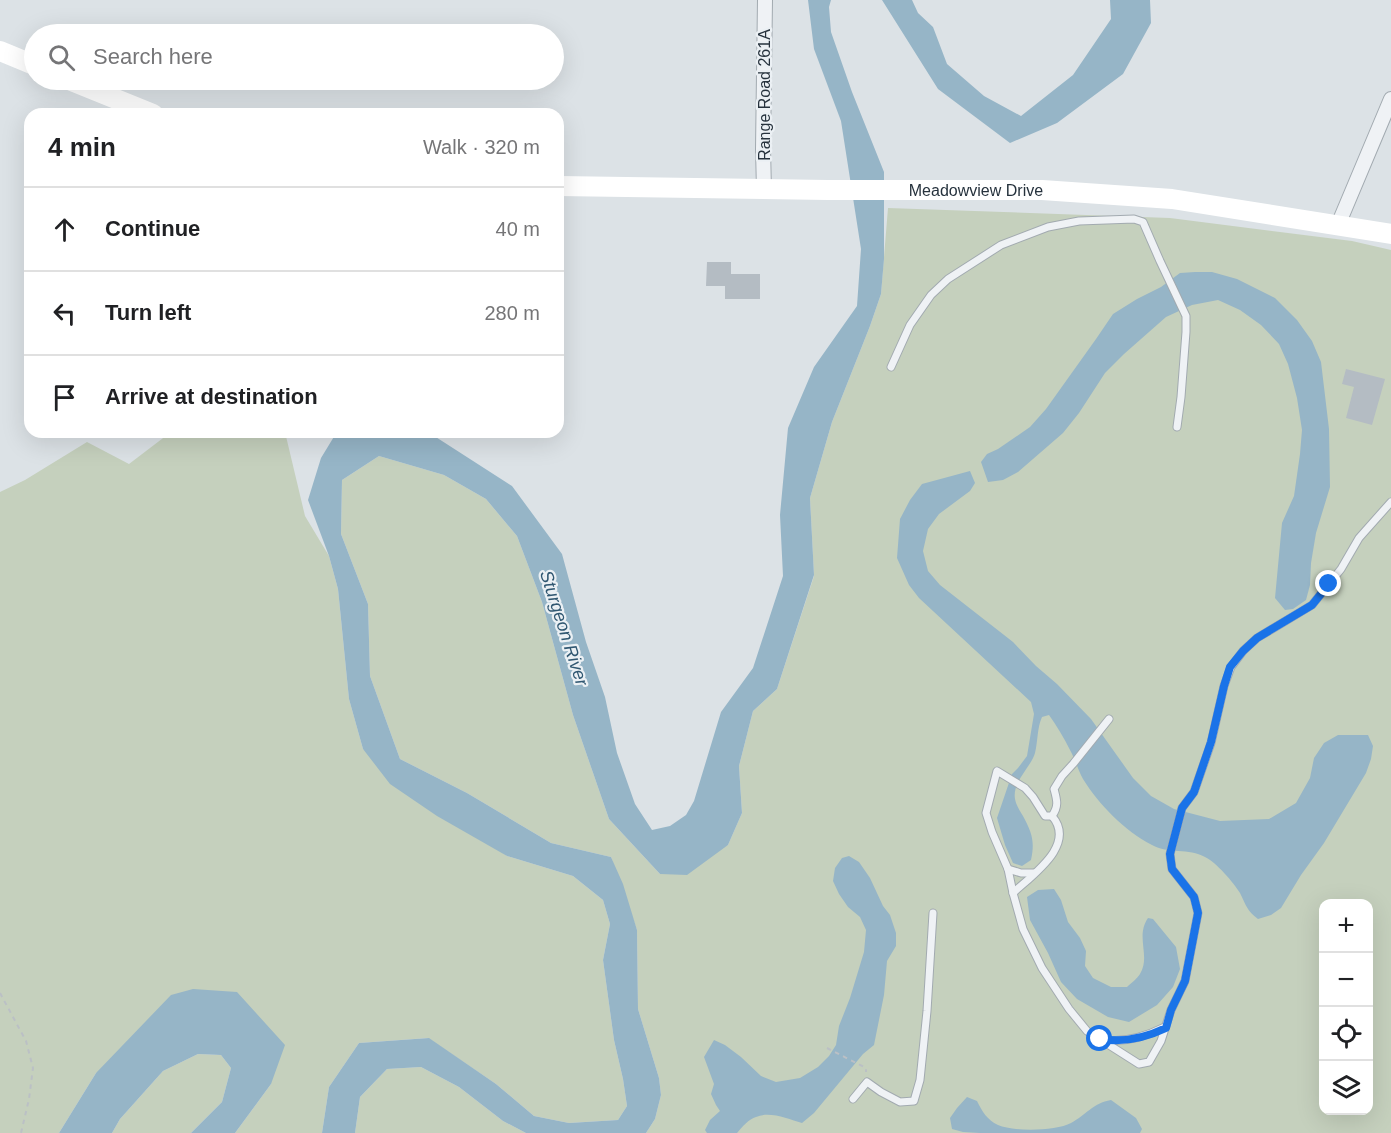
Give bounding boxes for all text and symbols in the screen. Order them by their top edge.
search box [24,24,564,90]
street label: Range Road 261A [756,29,773,161]
icon: search [45,41,78,74]
text: Search here [93,44,213,69]
text: 4 min [48,132,116,162]
text: Walk · 320 m [423,136,540,158]
street label: Meadowview Drive [909,182,1043,199]
icon: ahead [48,213,81,246]
text: Continue [105,216,200,241]
text: 40 m [496,218,540,240]
icon: left [48,297,81,330]
text: Turn left [105,300,191,325]
text: 280 m [484,302,540,324]
icon: arrive [48,381,81,414]
text: Arrive at destination [105,384,318,409]
water label: Sturgeon River [536,568,592,689]
route end [1315,570,1341,596]
map controls [1319,899,1373,1115]
button: + [1319,899,1373,953]
button: − [1319,953,1373,1007]
button: locate [1319,1007,1373,1061]
route start [1086,1025,1112,1051]
button: layers [1319,1061,1373,1115]

